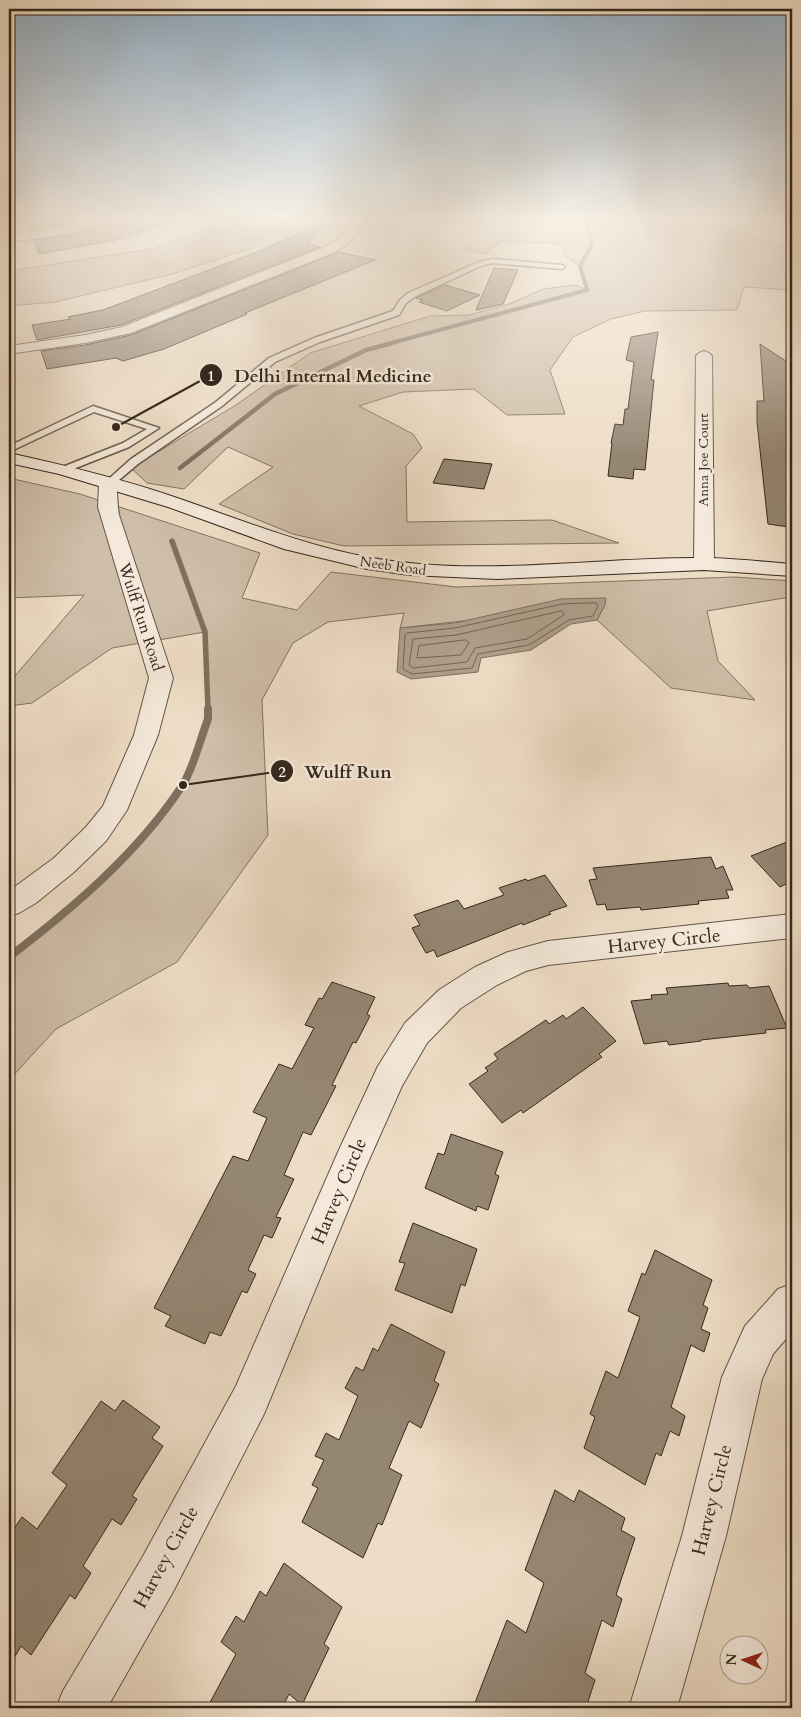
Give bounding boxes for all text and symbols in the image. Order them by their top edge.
callout: Delhi Internal Medicine [199,359,441,392]
text: Delhi Internal Medicine [234,364,432,389]
text: 1 [207,366,215,386]
street label: Anna Joe Court [694,413,713,507]
street label: Neeb Road [359,552,428,580]
street label: Wulff Run Road [113,559,169,675]
callout: Wulff Run [269,755,402,788]
text: Wulff Run [303,760,392,785]
text: 2 [278,762,286,782]
street label: Harvey Circle [606,922,722,960]
street label: Harvey Circle [305,1134,373,1248]
street label: Harvey Circle [686,1442,738,1558]
street label: Harvey Circle [127,1501,205,1613]
north arrow [718,1634,768,1684]
text: N [722,1653,741,1666]

